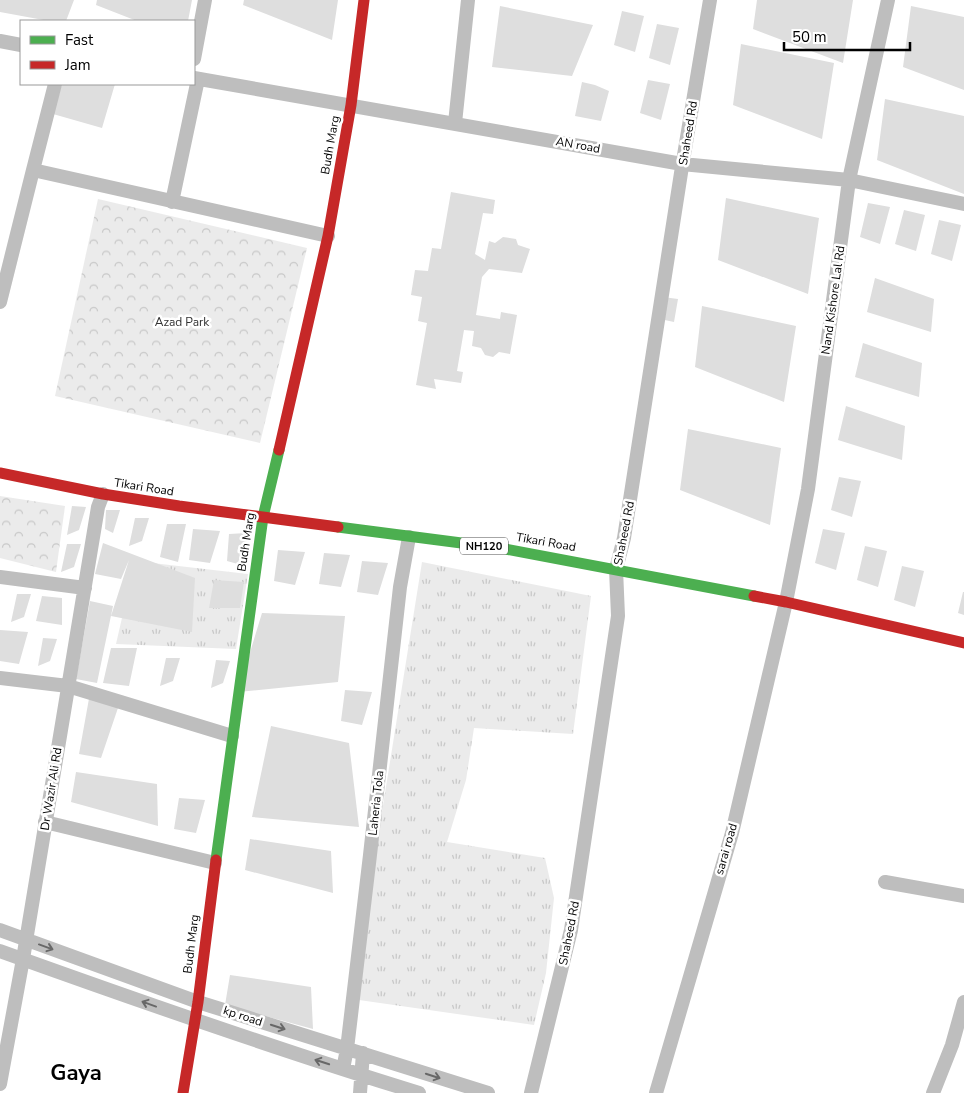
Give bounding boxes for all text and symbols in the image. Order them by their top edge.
legend [20,20,195,85]
scale bar [784,20,910,52]
text: 50 m [792,27,827,47]
text: Fast [65,30,94,50]
text: Jam [64,55,91,75]
street label: Shaheed Rd [675,100,701,166]
street label: Budh Marg [317,114,343,176]
street label: AN road [554,133,602,157]
street label: Nand Kishore Lal Rd [817,245,849,355]
park label: Azad Park [155,314,210,330]
street label: Tikari Road [113,474,175,500]
street label: Shaheed Rd [610,500,638,566]
street label: Budh Marg [233,511,259,573]
street label: Tikari Road [515,529,577,555]
road number: NH120 [460,538,508,554]
street label: Dr Wazir Ali Rd [37,746,65,832]
street label: Laheria Tola [365,770,387,836]
street label: sarai road [711,821,741,877]
street label: Shaheed Rd [555,900,583,966]
street label: Budh Marg [179,913,203,975]
one-way arrow [38,943,53,952]
one-way arrow [142,999,157,1008]
street label: kp road [221,1002,265,1030]
one-way arrow [270,1023,285,1032]
one-way arrow [315,1057,331,1067]
district label: Gaya [50,1058,102,1088]
one-way arrow [425,1071,441,1081]

